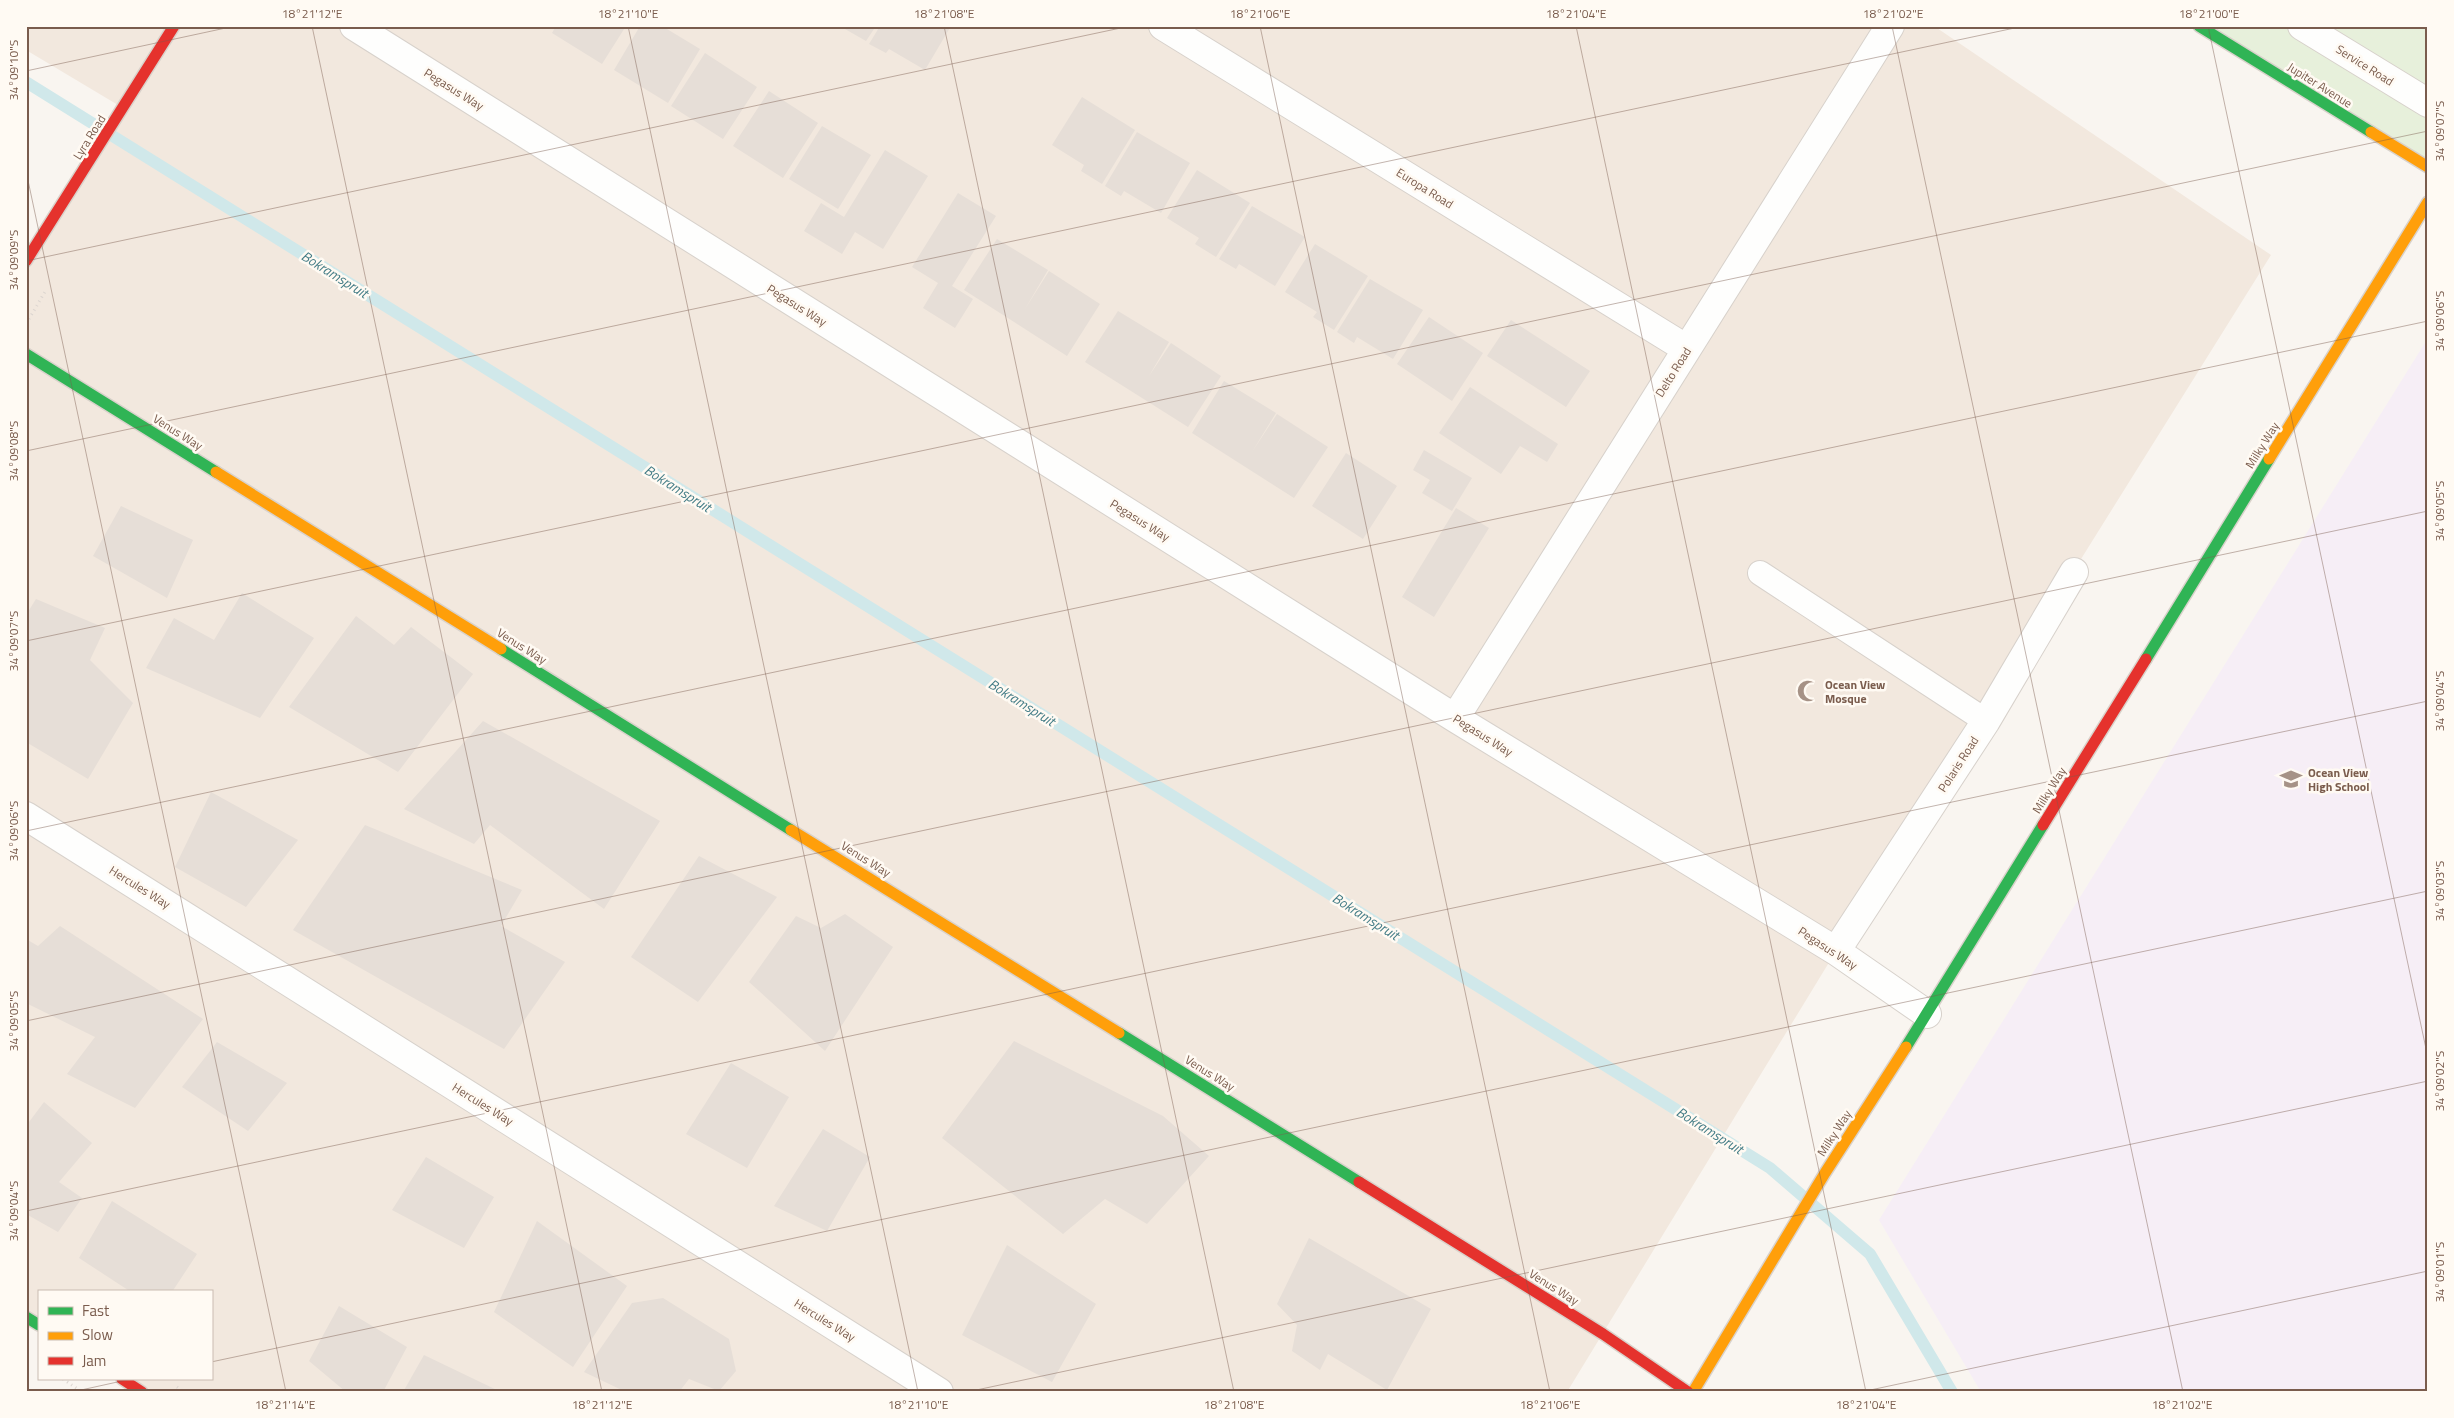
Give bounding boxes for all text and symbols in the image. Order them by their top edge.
text: 18°21'12"E [282,4,343,23]
text: 18°21'10"E [598,4,659,23]
text: 18°21'08"E [914,4,975,23]
text: 18°21'06"E [1230,4,1291,23]
text: 18°21'04"E [1546,4,1607,23]
text: 18°21'02"E [1863,4,1924,23]
text: 18°21'00"E [2179,4,2240,23]
text: 34°09'10"S [4,40,23,100]
street label: Service Road [2332,40,2398,90]
street label: Jupiter Avenue [2284,57,2356,113]
street label: Pegasus Way [420,63,488,115]
text: 34°09'07"S [2430,101,2449,161]
street label: Lyra Road [68,111,110,163]
street label: Europa Road [1393,163,1457,213]
text: 34°09'09"S [4,230,23,290]
water label: Bokramspruit [298,245,374,304]
street label: Pegasus Way [763,279,831,331]
text: 34°09'06"S [2430,291,2449,351]
street label: Delto Road [1650,343,1696,401]
street label: Venus Way [149,409,207,455]
street label: Milky Way [2240,418,2284,472]
text: 34°09'08"S [4,421,23,481]
water label: Bokramspruit [641,459,717,518]
text: 34°09'05"S [2430,481,2449,541]
street label: Pegasus Way [1106,494,1174,546]
text: 34°09'07"S [4,611,23,671]
street label: Venus Way [493,623,551,669]
text: 34°09'04"S [2430,671,2449,731]
water label: Bokramspruit [985,673,1061,732]
place label: Ocean View Mosque [1825,675,1885,708]
mosque icon: Ocean View Mosque [1795,678,1821,704]
street label: Pegasus Way [1449,709,1517,761]
street label: Polaris Road [1933,732,1983,796]
street label: Milky Way [2027,763,2071,817]
place label: Ocean View High School [2308,763,2369,796]
school or university icon: Ocean View High School [2278,766,2304,792]
text: 34°09'06"S [4,801,23,861]
street label: Venus Way [837,836,895,882]
street label: Hercules Way [106,861,174,913]
text: 34°09'03"S [2430,861,2449,921]
water label: Bokramspruit [1329,887,1405,946]
street label: Pegasus Way [1794,922,1862,975]
text: 34°09'05"S [4,991,23,1051]
street label: Venus Way [1181,1050,1239,1096]
text: 34°09'02"S [2430,1051,2449,1111]
street label: Hercules Way [449,1078,517,1130]
water label: Bokramspruit [1673,1101,1749,1160]
street label: Milky Way [1812,1106,1856,1160]
text: 34°09'04"S [4,1181,23,1241]
text: 34°09'01"S [2430,1242,2449,1302]
street label: Venus Way [1525,1264,1583,1310]
legend [38,1290,212,1380]
street label: Hercules Way [791,1294,859,1346]
text: Fast [82,1299,110,1322]
text: Slow [82,1323,113,1346]
text: Jam [82,1349,106,1372]
text: 18°21'14"E [255,1395,316,1414]
text: 18°21'12"E [572,1395,633,1414]
text: 18°21'10"E [888,1395,949,1414]
text: 18°21'08"E [1204,1395,1265,1414]
text: 18°21'06"E [1520,1395,1581,1414]
text: 18°21'04"E [1836,1395,1897,1414]
text: 18°21'02"E [2152,1395,2213,1414]

